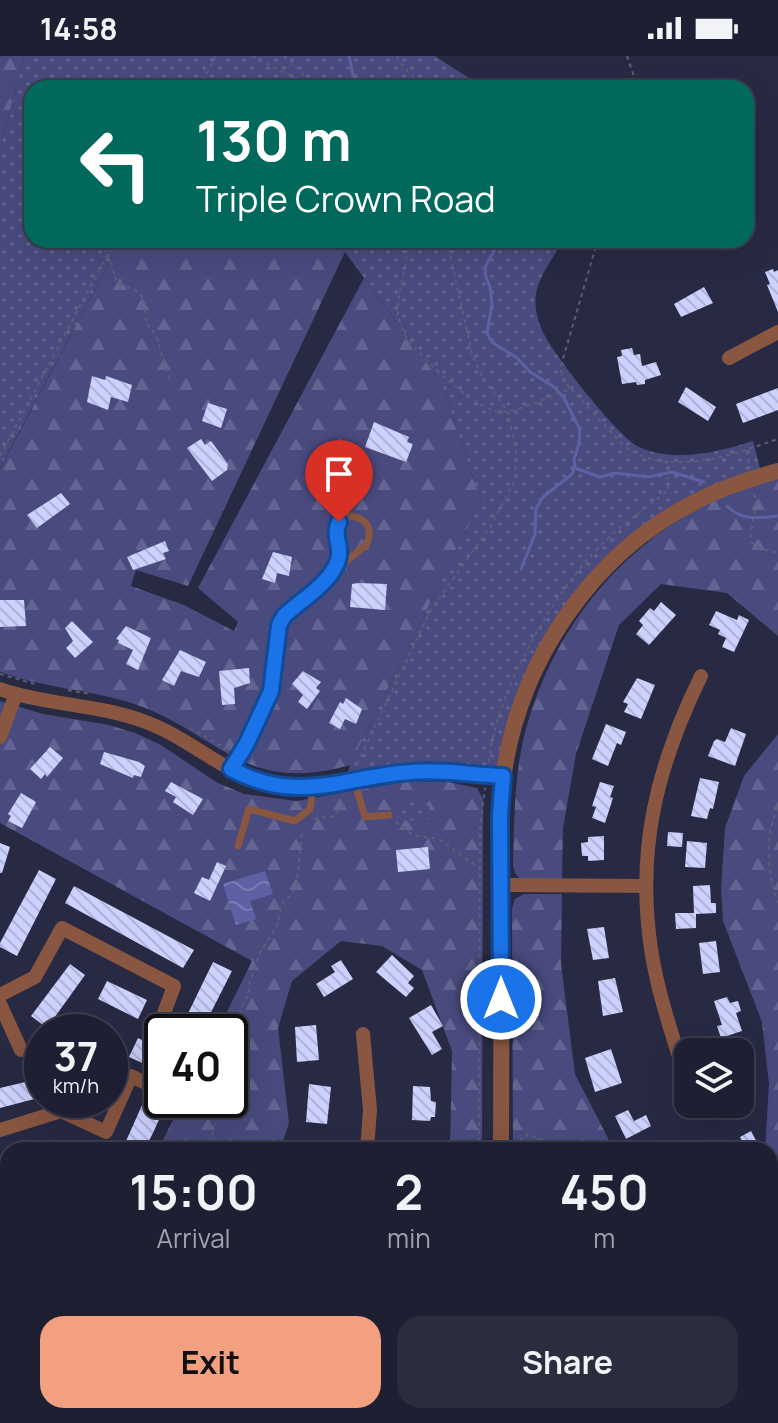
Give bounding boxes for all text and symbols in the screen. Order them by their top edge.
text: 14:58 [40,8,118,49]
text: 130 m [196,101,352,178]
icon: left [64,112,168,216]
text: Triple Crown Road [196,174,496,223]
pin [305,440,373,522]
icon: arrive [317,452,361,496]
position arrow [459,957,543,1041]
speed limit sign: 40 [144,1014,248,1118]
text: 37 [54,1028,98,1083]
map controls [674,1038,754,1118]
button: layers [674,1038,754,1118]
text: km/h [53,1072,99,1099]
text: 15:00 [129,1159,258,1224]
text: 2 [395,1159,423,1224]
text: 450 [560,1159,649,1224]
text: Arrival [156,1220,231,1256]
text: min [387,1220,431,1256]
text: m [593,1220,615,1256]
button: Exit [40,1316,381,1408]
button: Share [397,1316,738,1408]

